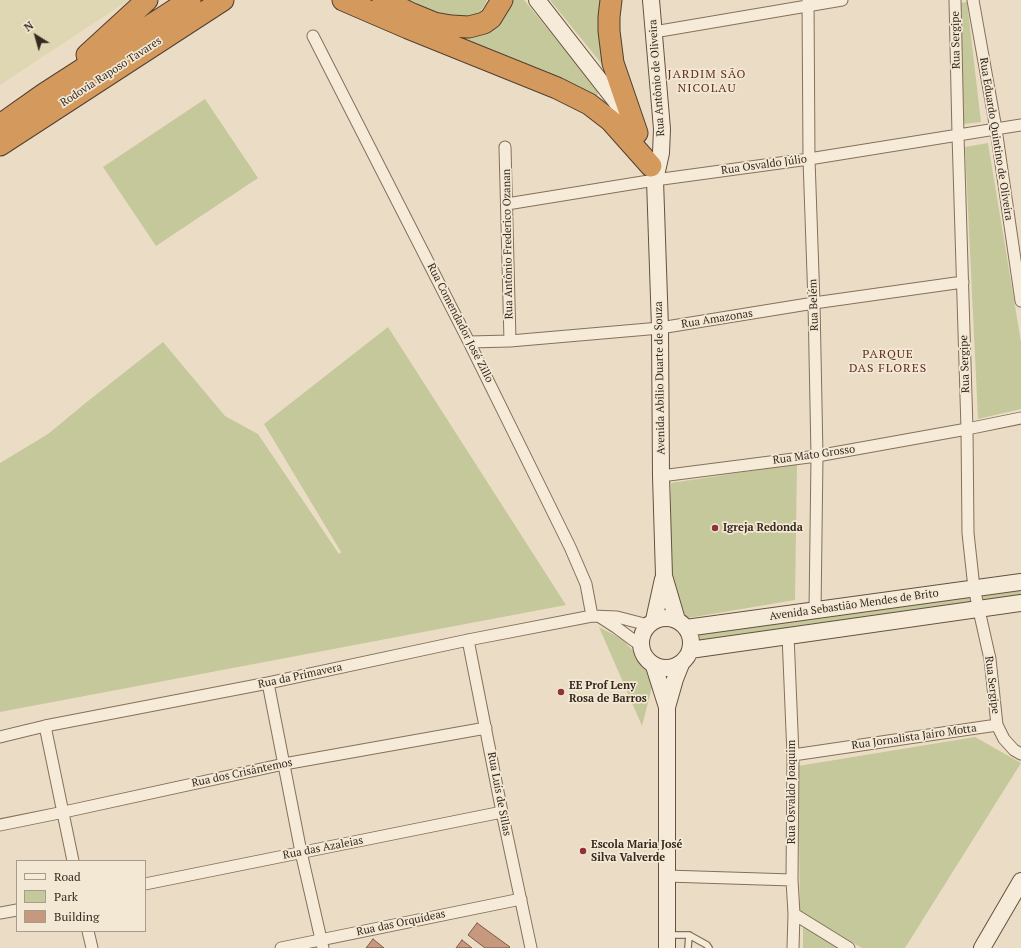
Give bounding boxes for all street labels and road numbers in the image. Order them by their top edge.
street label: Rua Sergipe [949,11,963,69]
street label: Rua Antônio de Oliveira [646,19,668,137]
street label: Rodovia Raposo Tavares [58,34,164,110]
street label: Rua Eduardo Quintino de Oliveira [977,56,1015,222]
street label: Rua Osvaldo Júlio [720,152,808,178]
street label: Rua Antônio Frederico Ozanan [500,169,516,319]
street label: Rua Comendador José Zillo [424,261,496,385]
street label: Rua Belém [806,279,822,331]
street label: Avenida Abílio Duarte de Souza [652,301,668,455]
street label: Rua Amazonas [680,307,754,331]
street label: Rua Sergipe [957,335,973,393]
street label: Rua Mato Grosso [772,443,856,467]
street label: Avenida Sebastião Mendes de Brito [769,587,939,623]
street label: Rua Sergipe [982,655,1002,715]
street label: Rua da Primavera [257,661,343,691]
street label: Rua Jornalista Jairo Motta [851,722,977,752]
street label: Rua Osvaldo Joaquim [785,740,799,844]
street label: Rua Luís de Sillas [484,751,514,837]
street label: Rua dos Crisântemos [190,756,294,790]
street label: Rua das Azaleias [282,834,364,862]
street label: Rua das Orquídeas [355,907,447,939]

